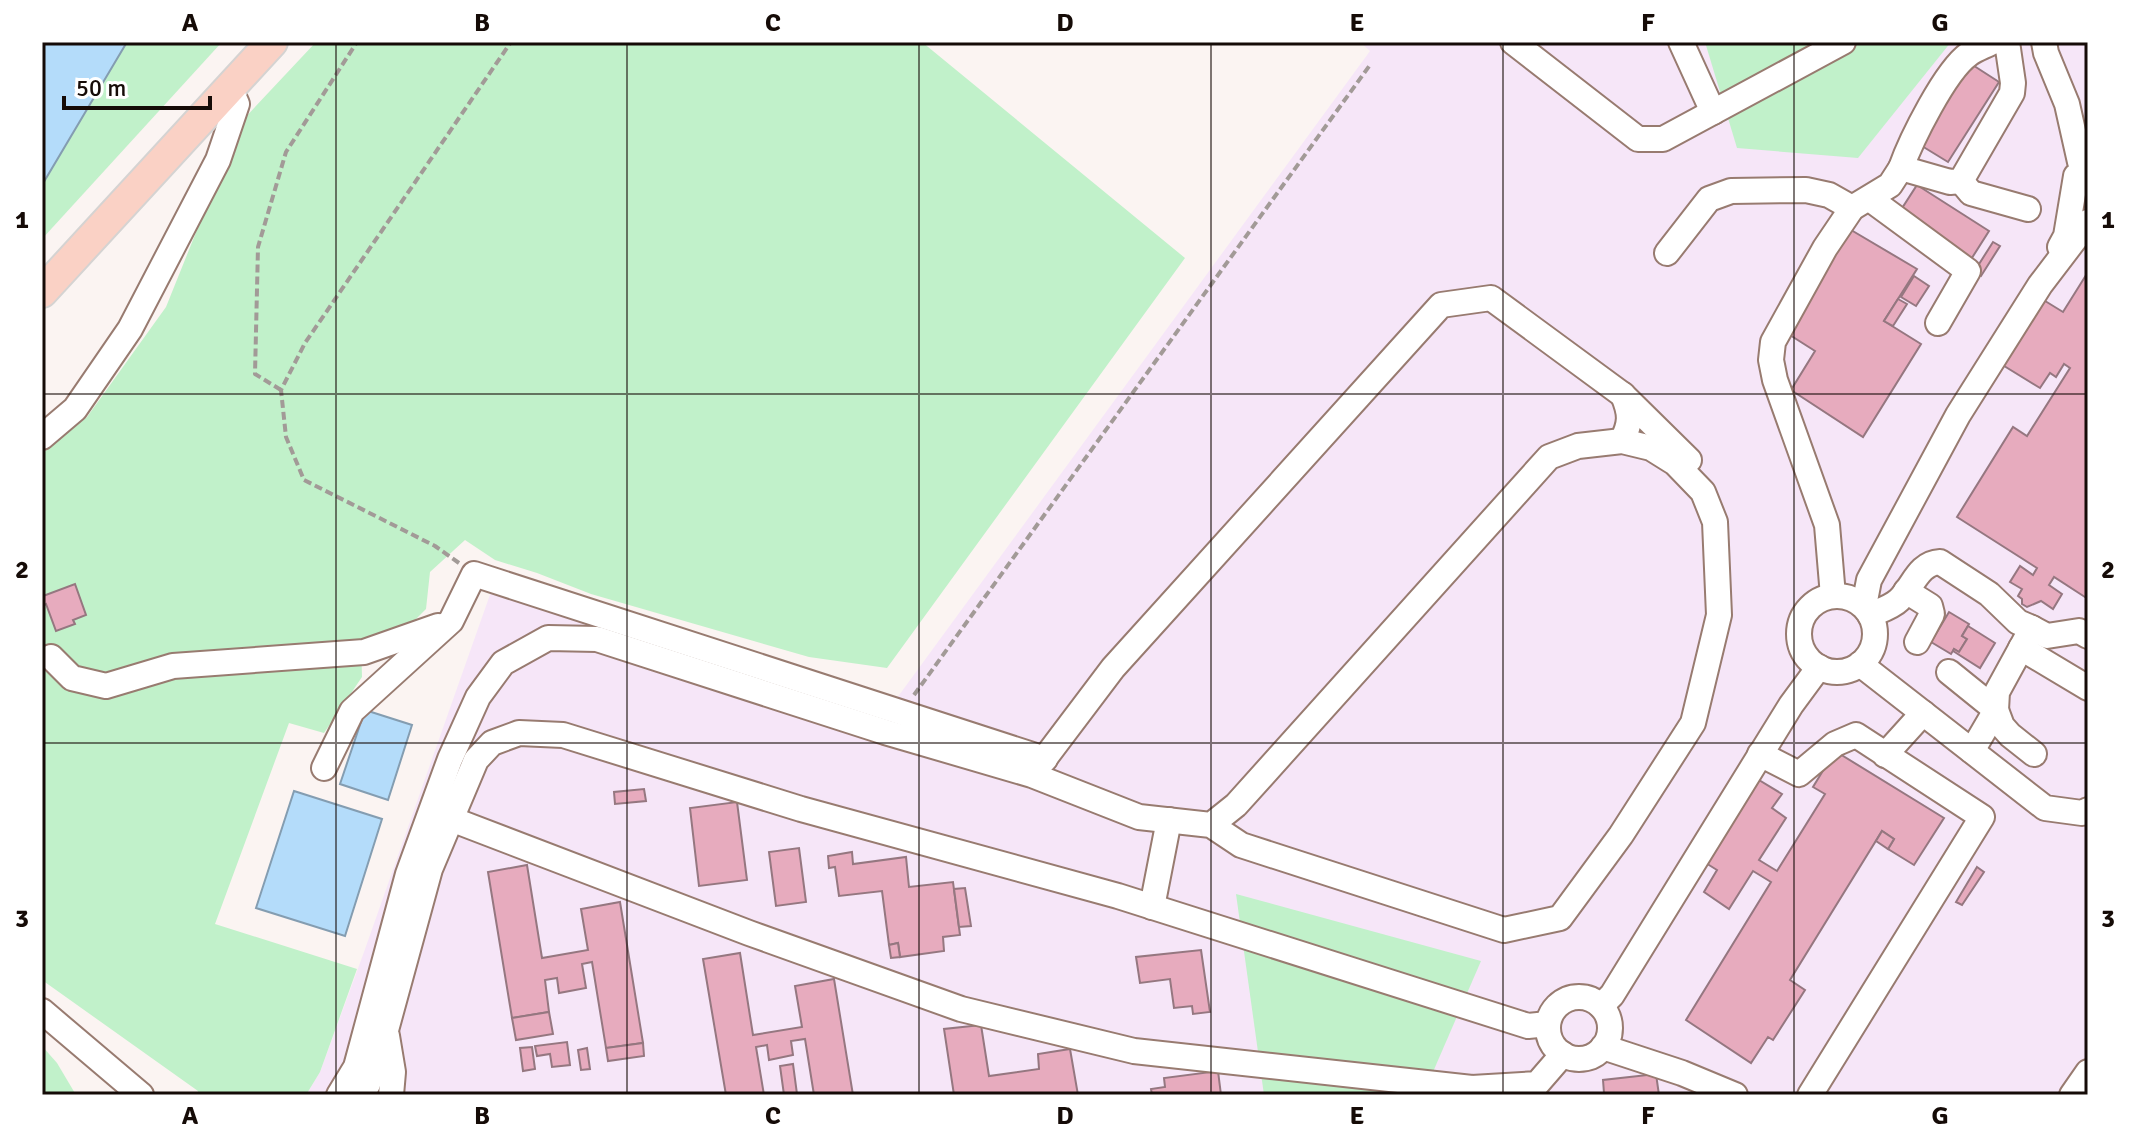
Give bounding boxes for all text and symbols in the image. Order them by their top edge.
text: A [182,7,199,39]
text: B [474,7,490,39]
text: C [765,7,781,39]
text: D [1056,7,1074,39]
text: E [1350,7,1364,39]
text: F [1641,7,1655,39]
text: G [1931,7,1949,39]
scale bar [64,60,210,110]
text: 50 m [76,73,126,103]
text: 1 [15,204,29,236]
text: 1 [2101,204,2115,236]
text: 2 [15,554,29,586]
text: 2 [2101,554,2115,586]
text: 3 [15,903,29,935]
text: 3 [2101,903,2115,935]
text: A [182,1100,199,1132]
text: B [474,1100,490,1132]
text: C [765,1100,781,1132]
text: D [1056,1100,1074,1132]
text: E [1350,1100,1364,1132]
text: F [1641,1100,1655,1132]
text: G [1931,1100,1949,1132]

